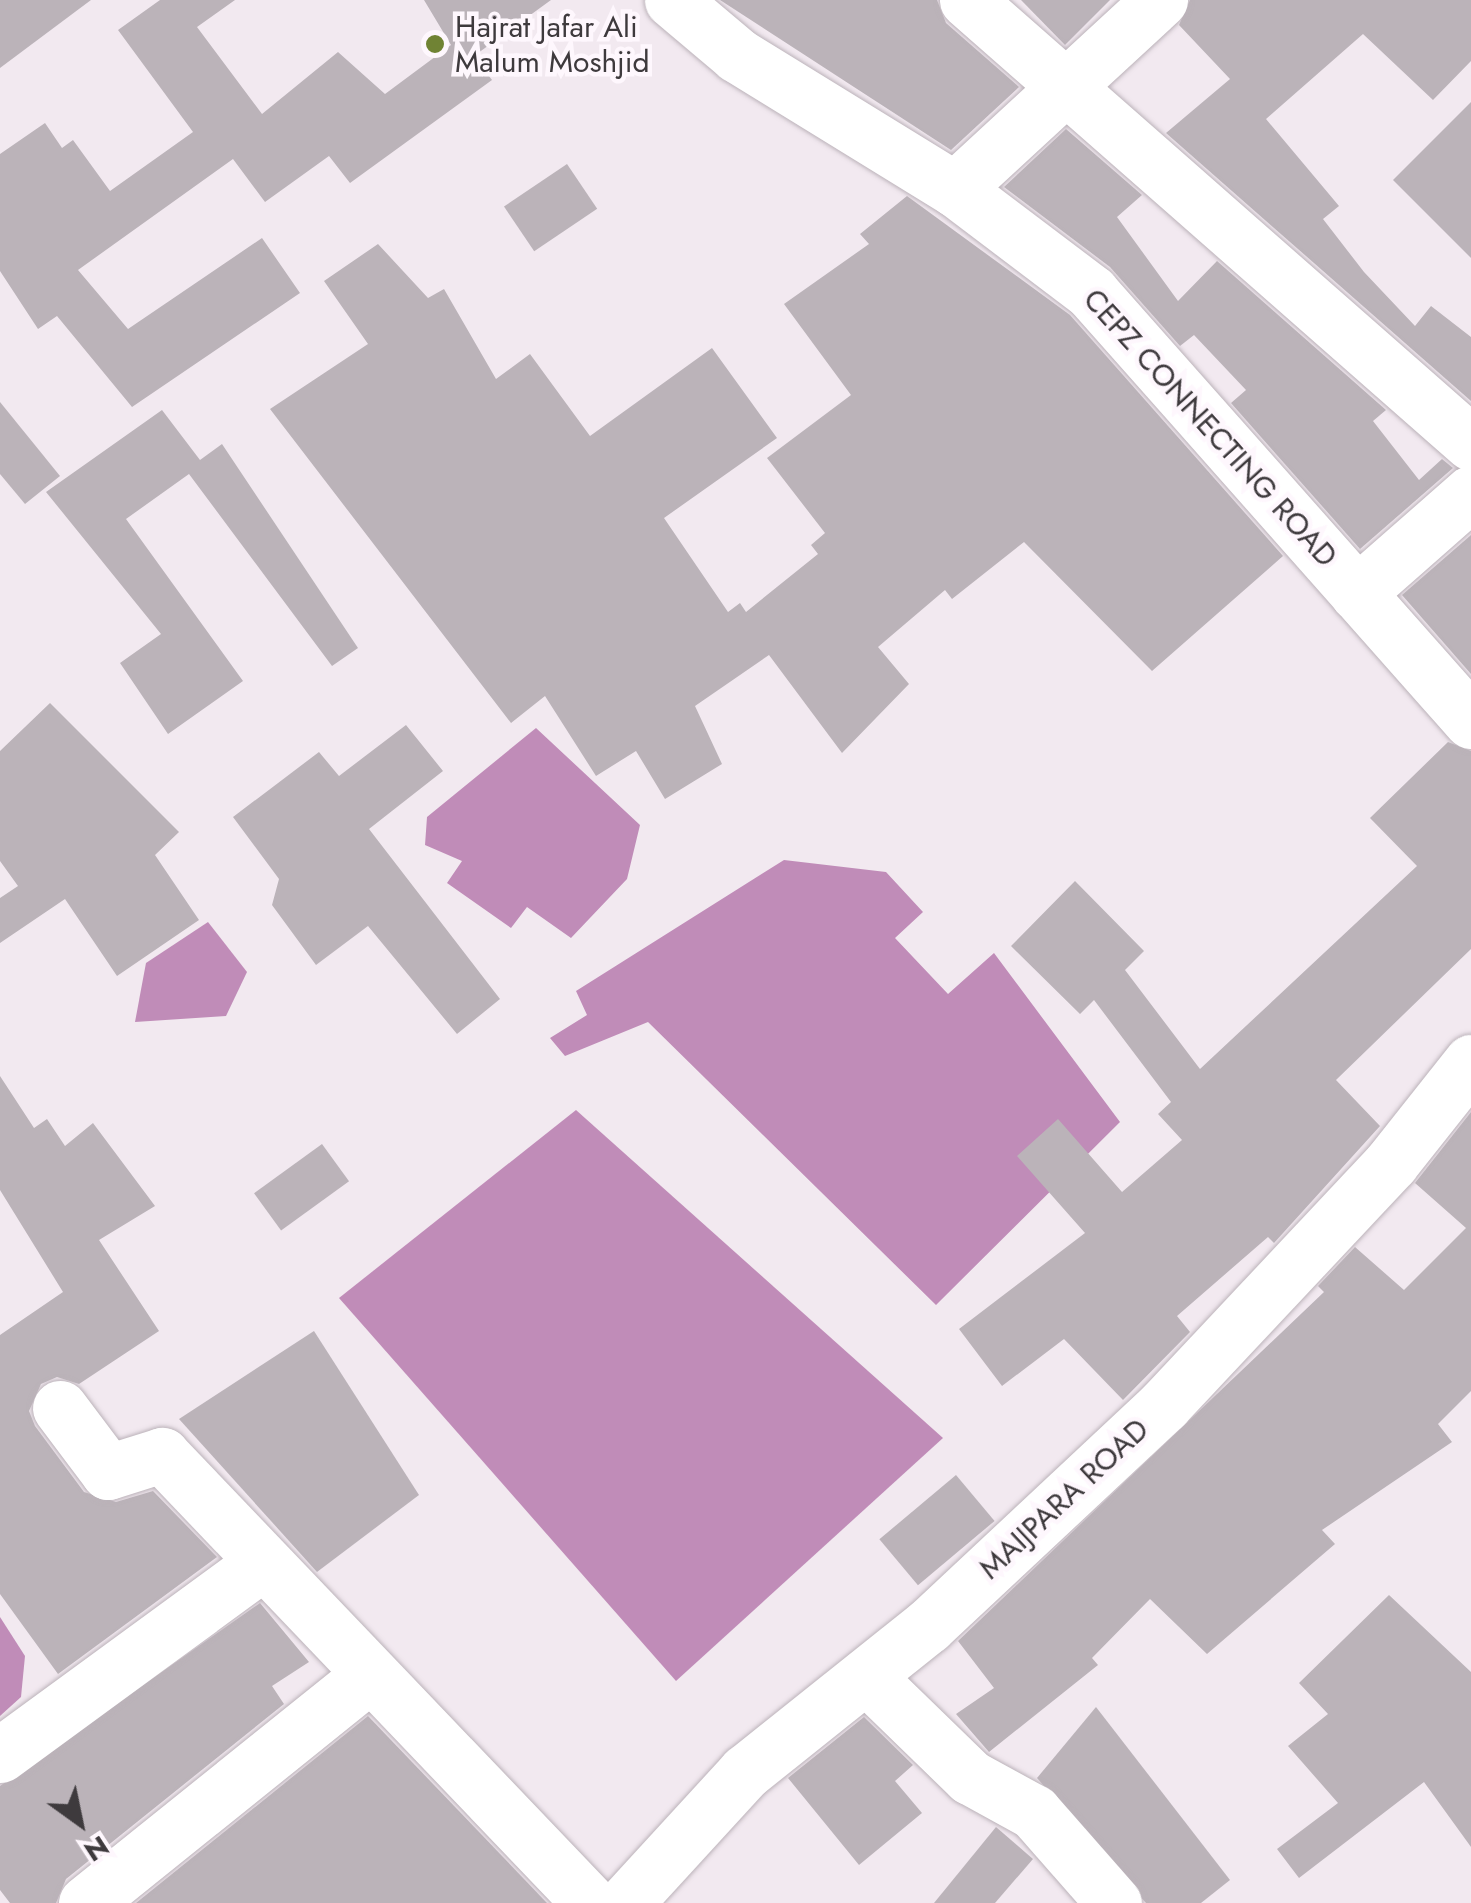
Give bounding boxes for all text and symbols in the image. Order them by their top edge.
place label: Hajrat Jafar Ali Malum Moshjid [455,9,650,80]
marker: Hajrat Jafar Ali Malum Moshjid [424,33,446,55]
street label: CEPZ CONNECTING ROAD [1076,282,1344,574]
street label: MAIJPARA ROAD [972,1411,1156,1587]
north arrow [30,1773,130,1873]
text: N [76,1825,117,1872]

